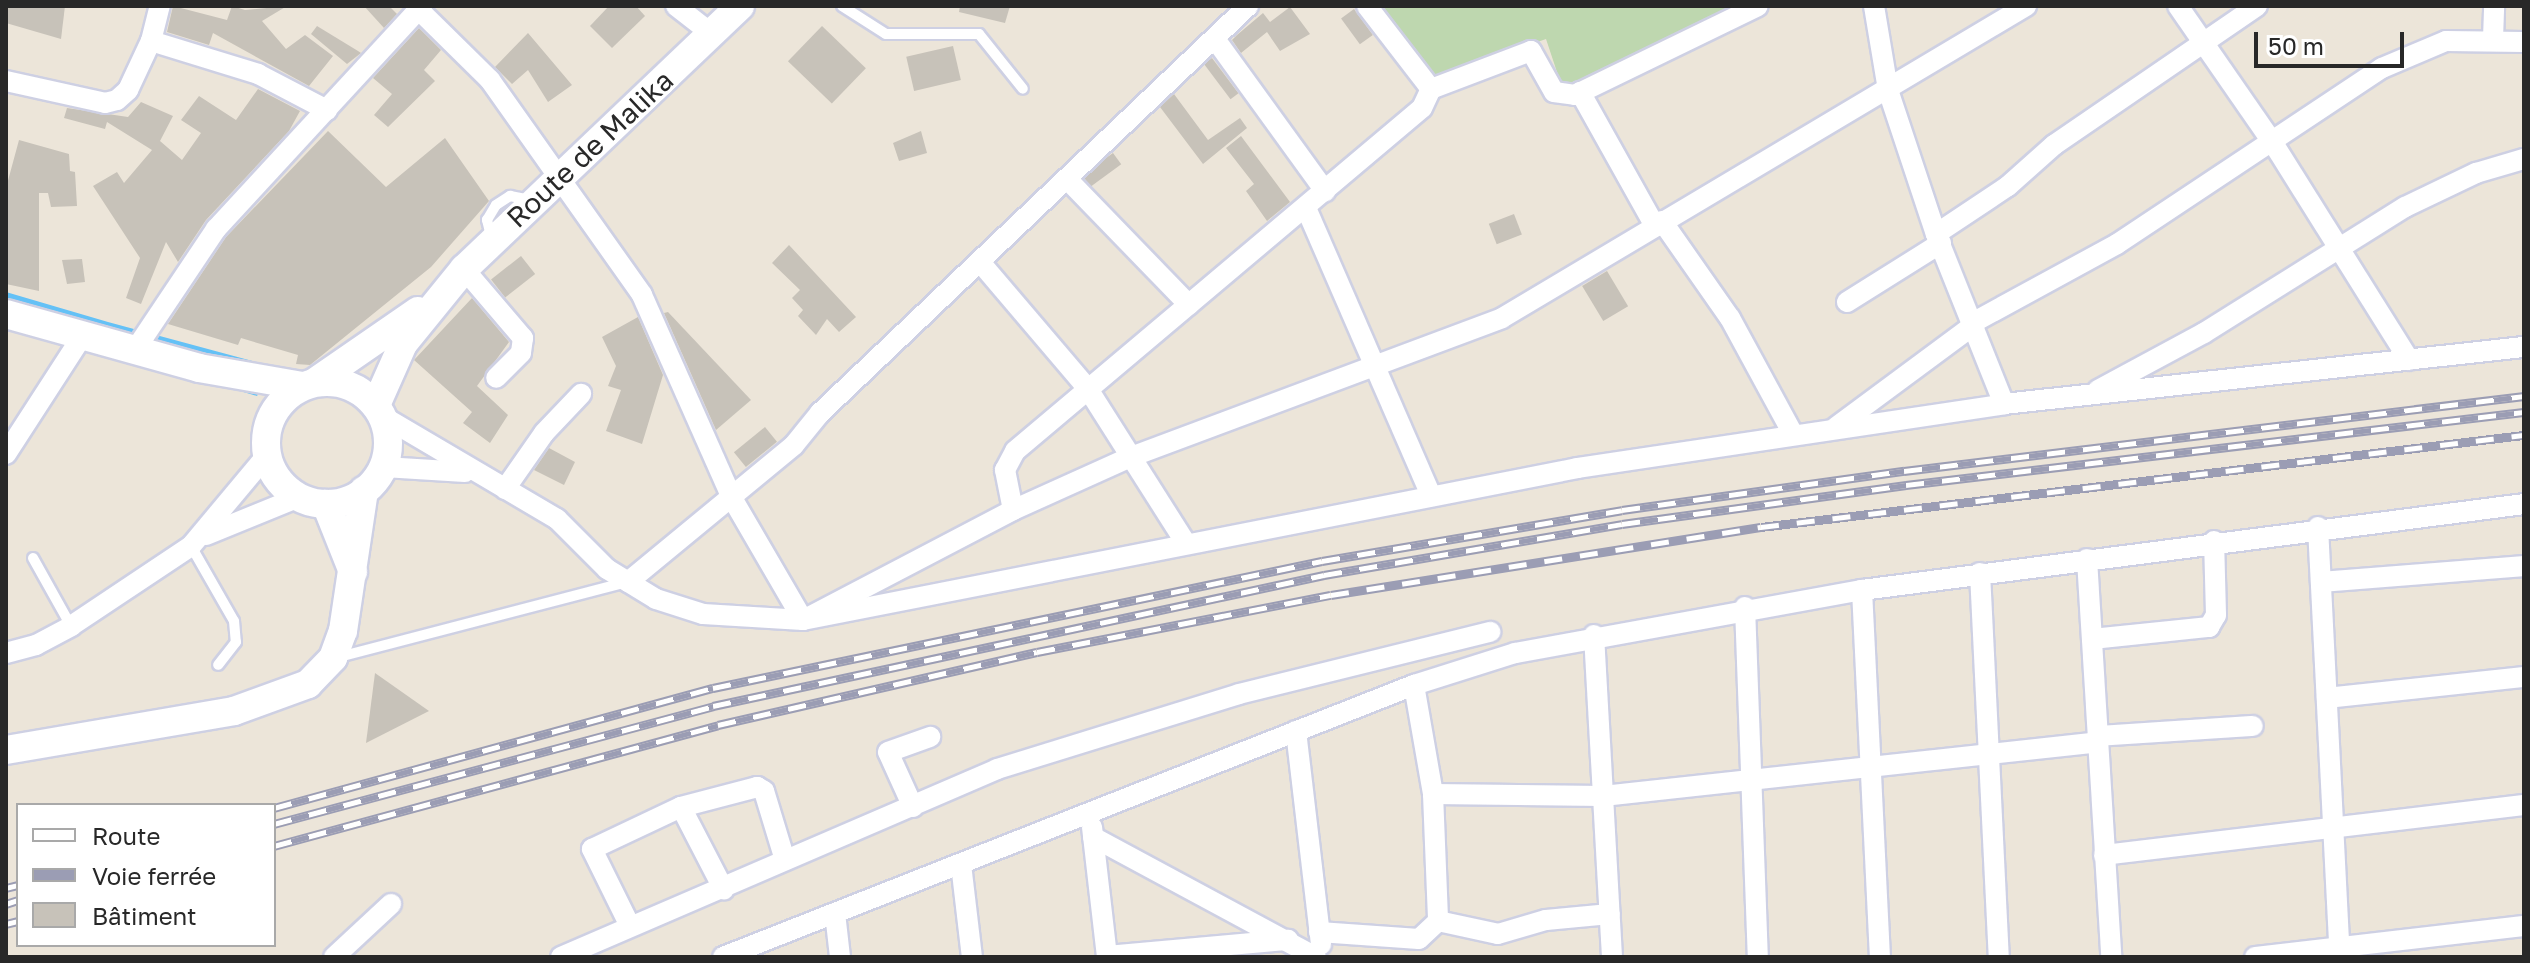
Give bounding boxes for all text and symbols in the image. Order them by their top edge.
scale bar [2258,16,2408,66]
text: 50 m [2268,31,2324,60]
street label: Route de Malika [500,63,680,235]
legend [16,803,276,947]
text: Route [92,821,161,850]
text: Voie ferrée [92,861,216,890]
text: Bâtiment [92,901,197,930]

